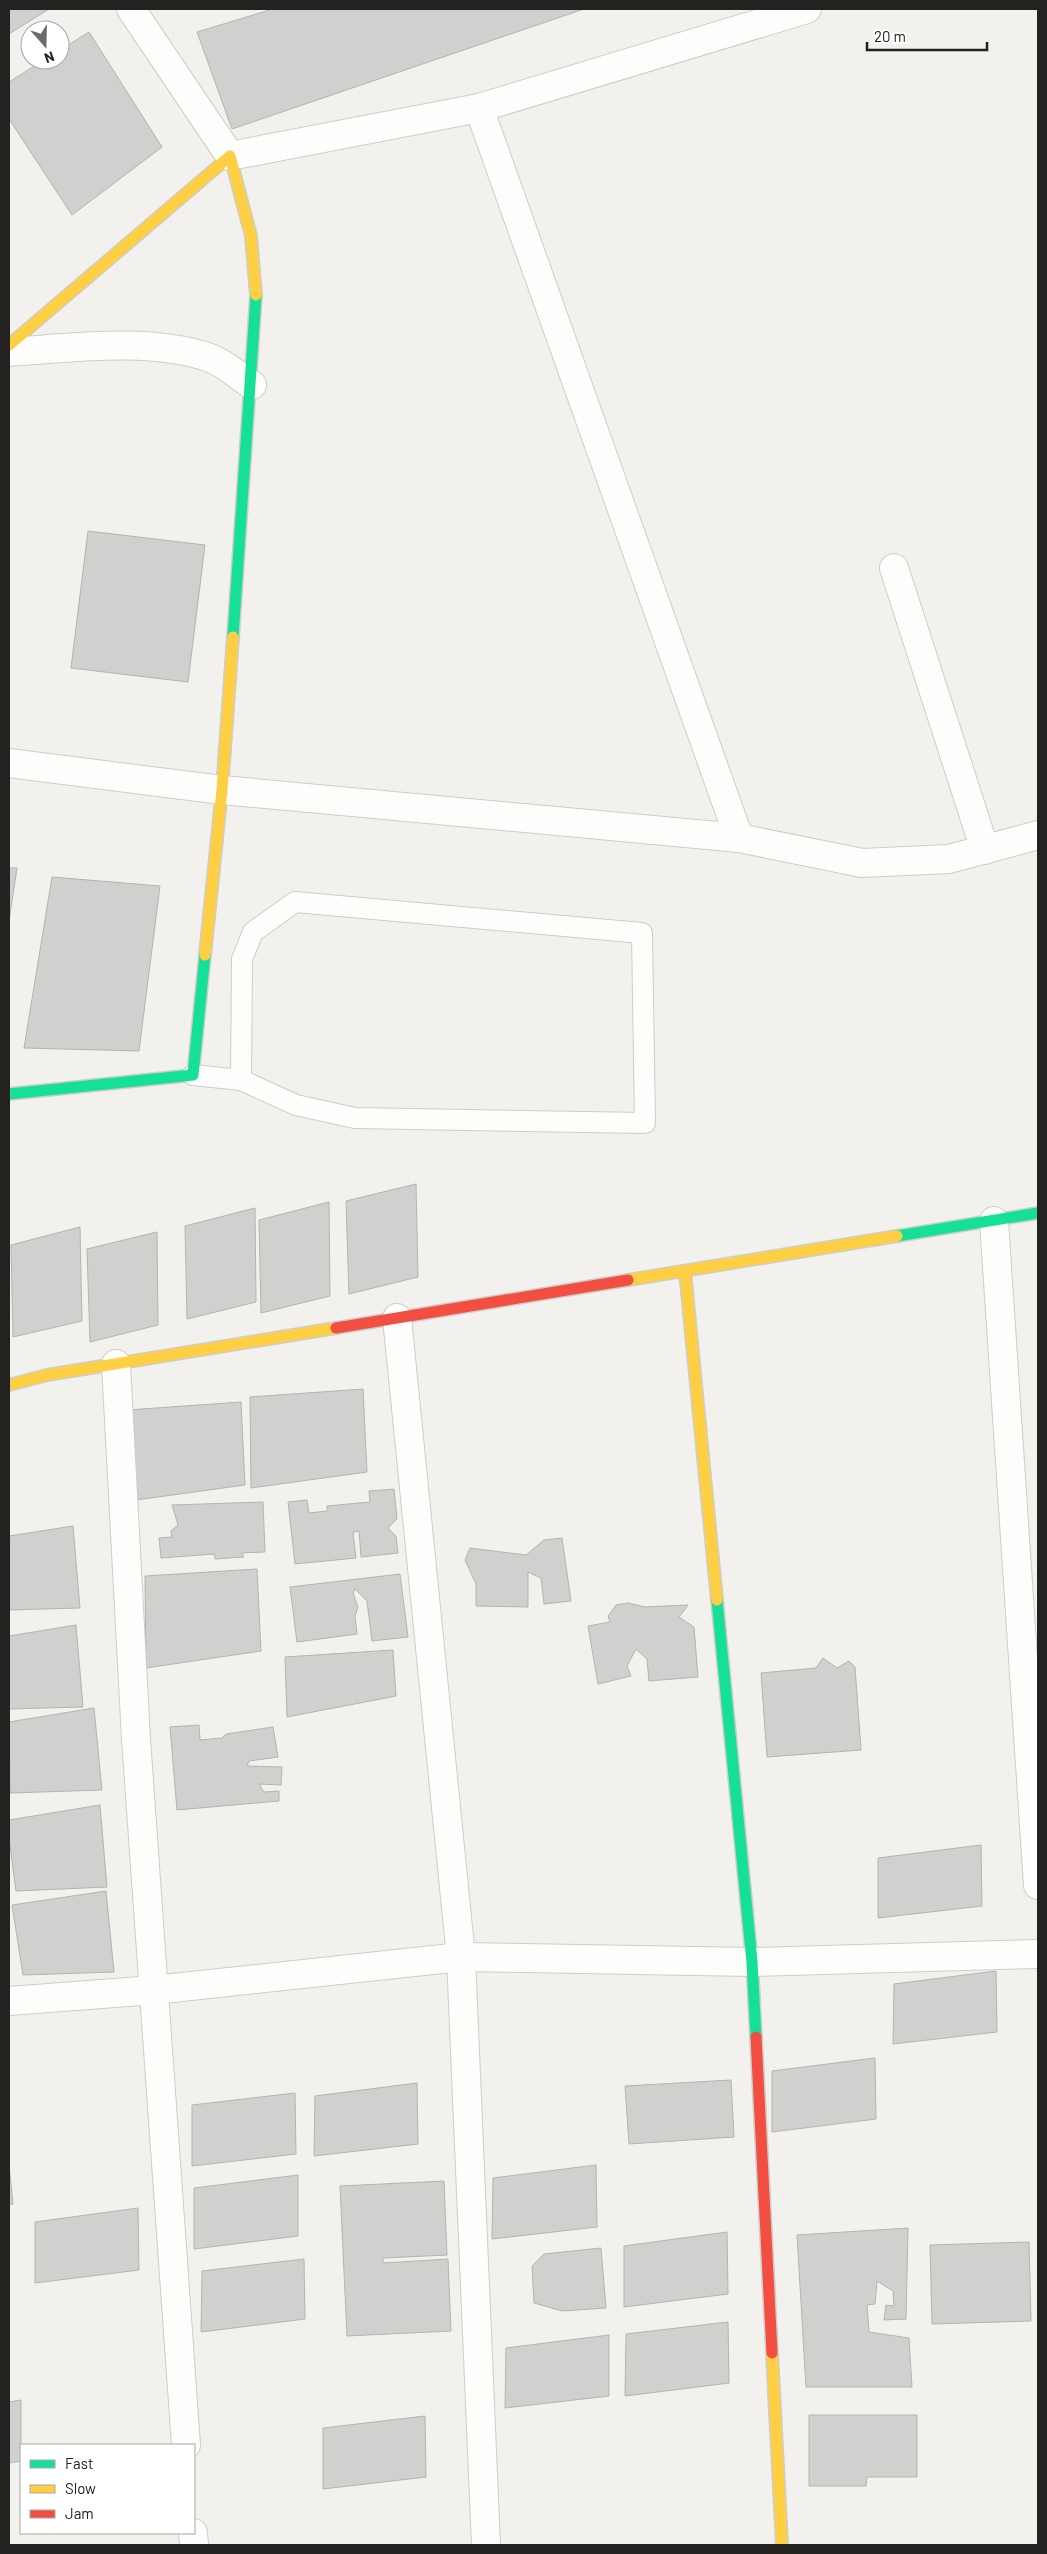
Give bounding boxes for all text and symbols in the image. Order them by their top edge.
north arrow [20,20,70,70]
scale bar [867,20,987,52]
text: 20 m [874,27,906,45]
text: N [42,48,57,67]
legend [20,2444,195,2534]
text: Fast [65,2454,93,2472]
text: Slow [65,2479,96,2497]
text: Jam [65,2504,94,2522]

